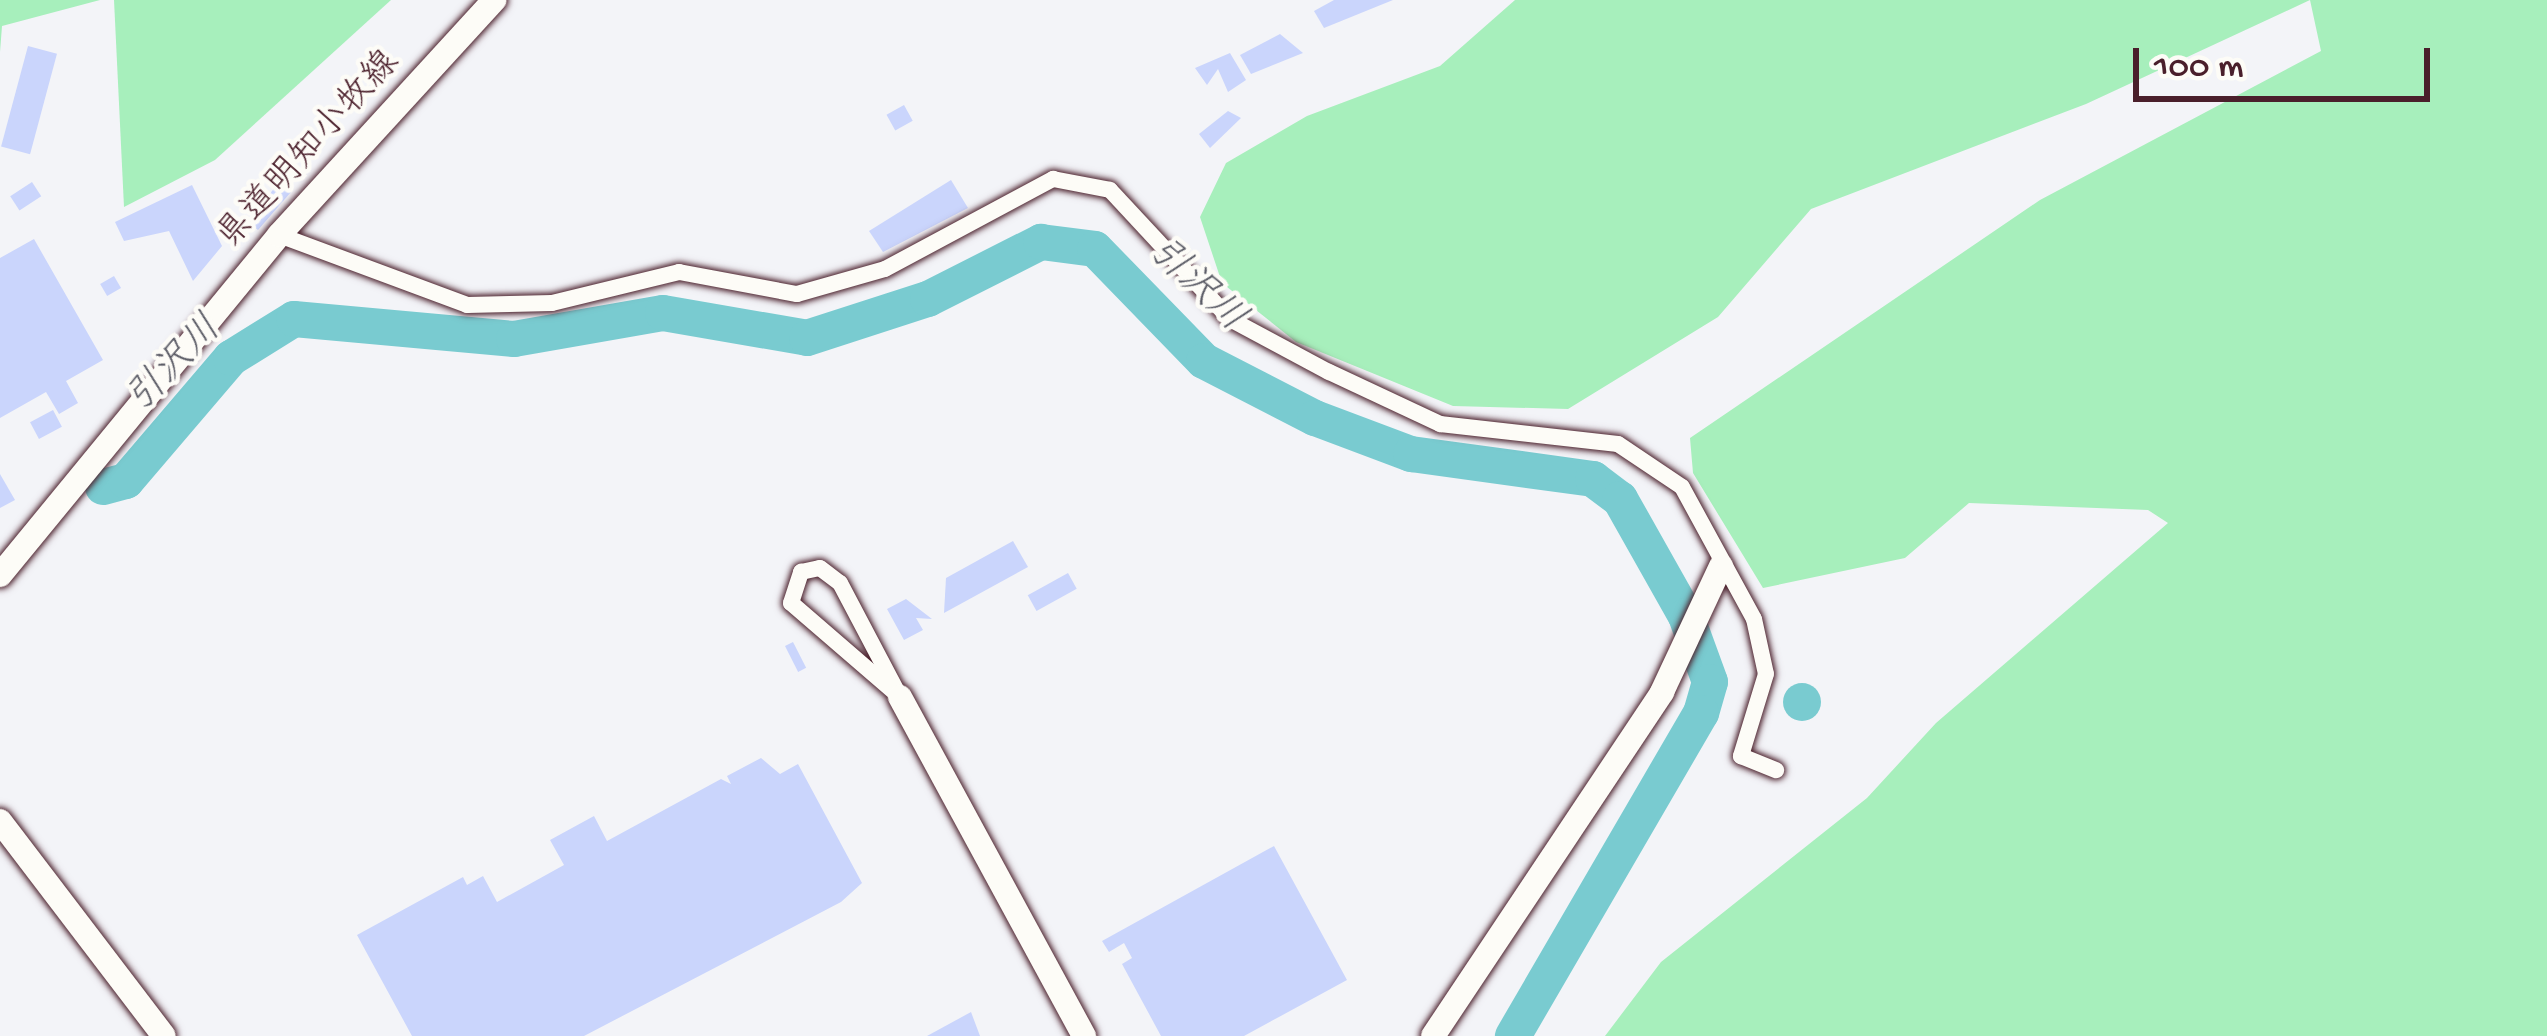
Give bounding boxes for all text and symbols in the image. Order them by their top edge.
scale bar [2139,24,2436,98]
street label: 県道明知小牧線 [210,43,410,259]
text: 100 m [2154,47,2244,90]
water label: 引沢川 [1136,230,1254,344]
water label: 引沢川 [119,308,233,424]

